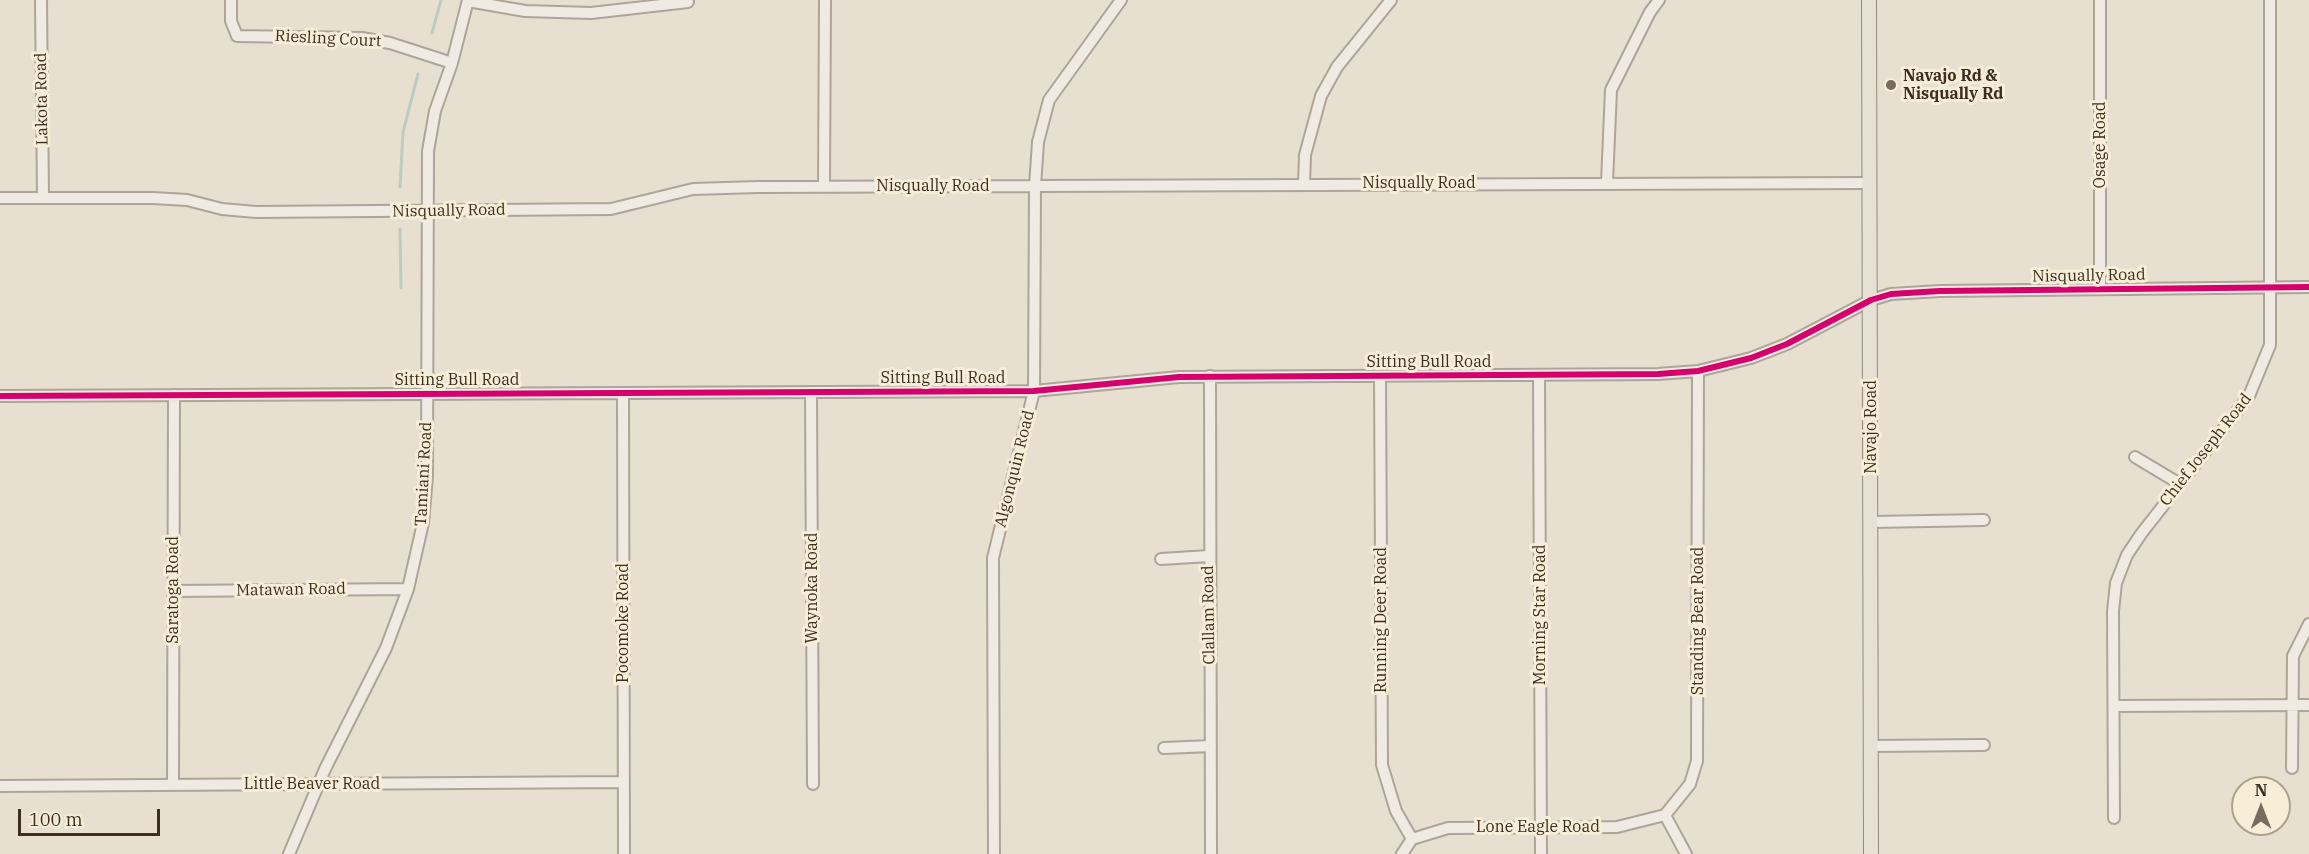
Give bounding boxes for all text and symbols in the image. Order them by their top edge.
street label: Riesling Court [274,27,382,51]
street label: Lakota Road [32,53,52,145]
place label: Navajo Rd & Nisqually Rd [1903,66,2003,104]
marker: Navajo Rd & Nisqually Rd [1884,78,1898,92]
street label: Osage Road [2090,102,2110,188]
street label: Nisqually Road [1362,173,1476,193]
street label: Nisqually Road [876,176,990,196]
street label: Nisqually Road [392,200,506,222]
street label: Nisqually Road [2032,265,2146,287]
street label: Sitting Bull Road [1366,352,1492,372]
street label: Sitting Bull Road [880,368,1006,388]
street label: Sitting Bull Road [394,370,520,390]
street label: Navajo Road [1861,380,1881,474]
street label: Chief Joseph Road [2156,390,2256,510]
street label: Algonquin Road [991,408,1039,530]
street label: Tamiani Road [412,421,436,527]
street label: Waynoka Road [802,533,822,643]
street label: Saratoga Road [163,536,183,644]
street label: Morning Star Road [1530,545,1550,685]
street label: Running Deer Road [1371,547,1391,693]
street label: Standing Bear Road [1688,547,1708,695]
street label: Pocomoke Road [613,563,633,683]
street label: Clallam Road [1199,565,1219,665]
street label: Matawan Road [236,579,346,601]
street label: Little Beaver Road [244,774,380,794]
north arrow [2231,776,2291,836]
text: N [2255,780,2267,800]
scale bar [21,797,164,835]
text: 100 m [29,808,83,831]
street label: Lone Eagle Road [1476,817,1600,837]

